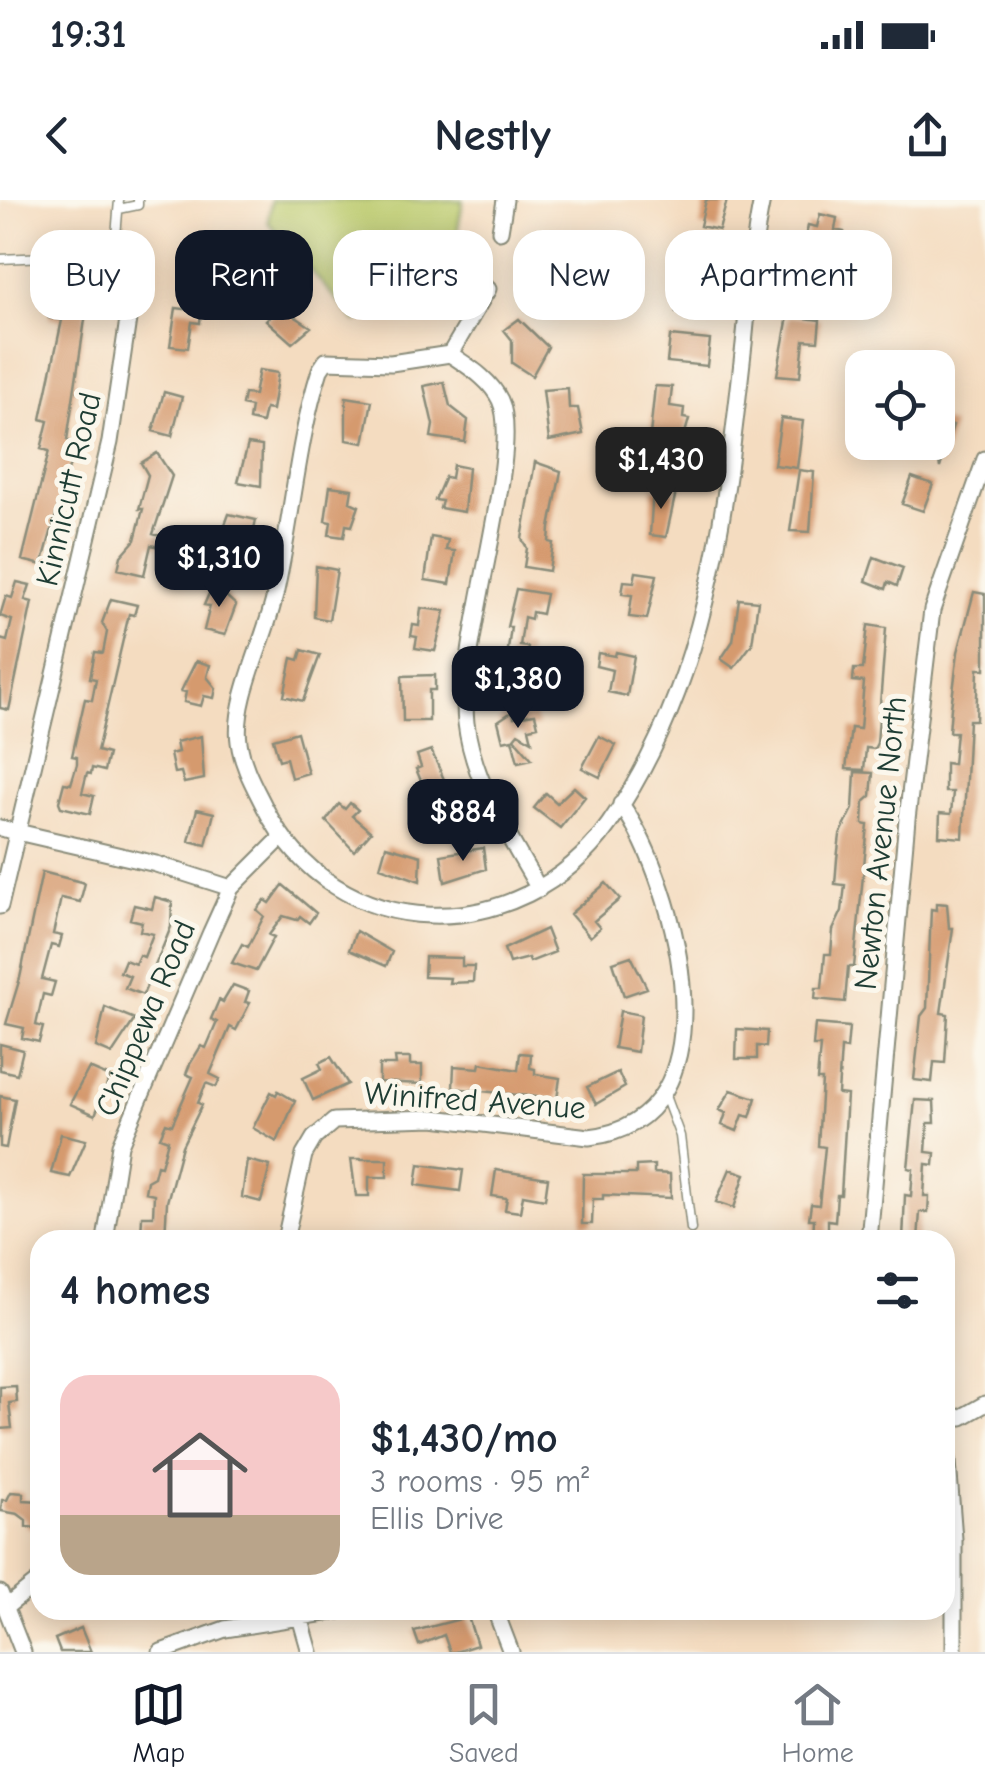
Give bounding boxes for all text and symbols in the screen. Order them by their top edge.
text: 19:31 [50,13,126,57]
icon: back [30,108,85,163]
icon: share [900,108,955,163]
text: Nestly [434,109,551,161]
chip: Buy [30,230,155,320]
chip: Rent [175,230,313,320]
chip: Filters [333,230,493,320]
chip: New [513,230,645,320]
chip: Apartment [665,230,892,320]
map controls [845,350,955,460]
button: locate [845,350,955,460]
street label: Kinnicutt Road [28,389,109,590]
pin: $1,430 [580,427,742,512]
text: $1,430 [617,441,705,478]
pin: $1,310 [138,525,300,610]
text: $1,310 [177,539,261,576]
pin: $1,380 [437,646,599,731]
text: $1,380 [474,660,562,697]
street label: Newton Avenue North [847,694,914,992]
pin: $884 [404,779,522,864]
text: $884 [429,793,497,830]
street label: Chippewa Road [88,915,203,1122]
street label: Winifred Avenue [363,1074,587,1127]
icon: filters [870,1263,925,1318]
text: 4 homes [60,1266,210,1315]
text: $1,430/mo [370,1414,558,1463]
icon: home [140,1415,260,1535]
text: 3 rooms · 95 m² [370,1463,589,1500]
text: Ellis Drive [370,1500,503,1537]
tab: Map [131,1677,186,1769]
tab: Saved [449,1677,519,1769]
tab: Home [781,1677,854,1769]

